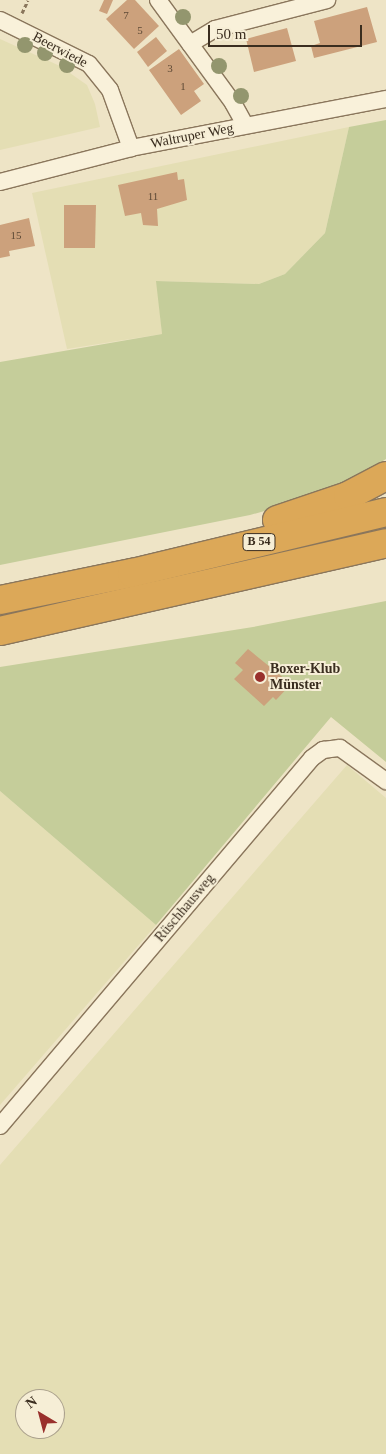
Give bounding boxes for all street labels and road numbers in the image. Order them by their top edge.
street label: Beerwiede [30,29,90,71]
street label: Waltruper Weg [149,120,235,152]
road number: B 54 [242,532,276,552]
street label: Rüschhausweg [152,870,218,946]

